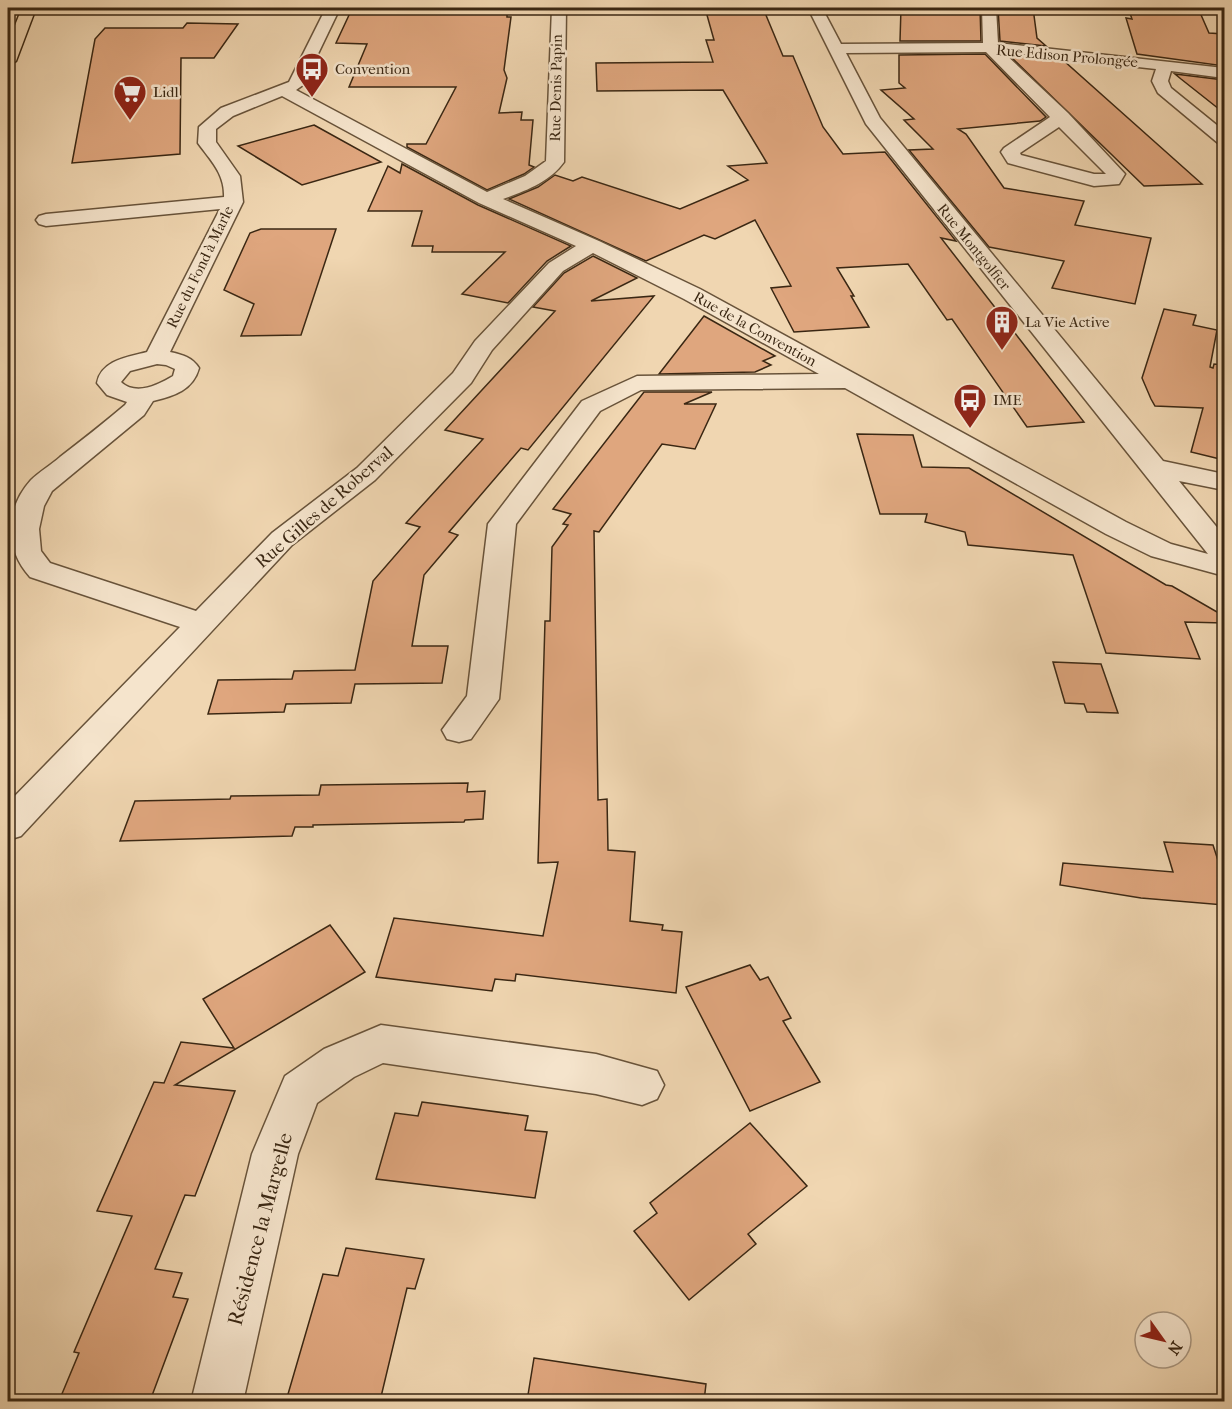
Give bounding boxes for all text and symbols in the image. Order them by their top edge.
street label: Rue Denis Papin [546,34,566,142]
street label: Rue Edison Prolongée [995,41,1139,71]
bus stop icon: Convention [294,51,330,98]
place label: Convention [335,60,410,78]
supermarket icon: Lidl [112,74,148,121]
place label: Lidl [153,83,179,101]
street label: Rue Montgolfier [934,200,1015,295]
street label: Rue du Fond à Marle [163,203,238,331]
street label: Rue de la Convention [690,288,820,370]
building icon: La Vie Active [984,304,1020,351]
place label: La Vie Active [1025,313,1110,331]
bus stop icon: IME [952,382,988,429]
place label: IME [993,391,1022,409]
street label: Rue Gilles de Roberval [251,442,397,573]
street label: Résidence la Margelle [223,1130,297,1328]
north arrow [1133,1310,1193,1370]
text: N [1163,1338,1186,1359]

